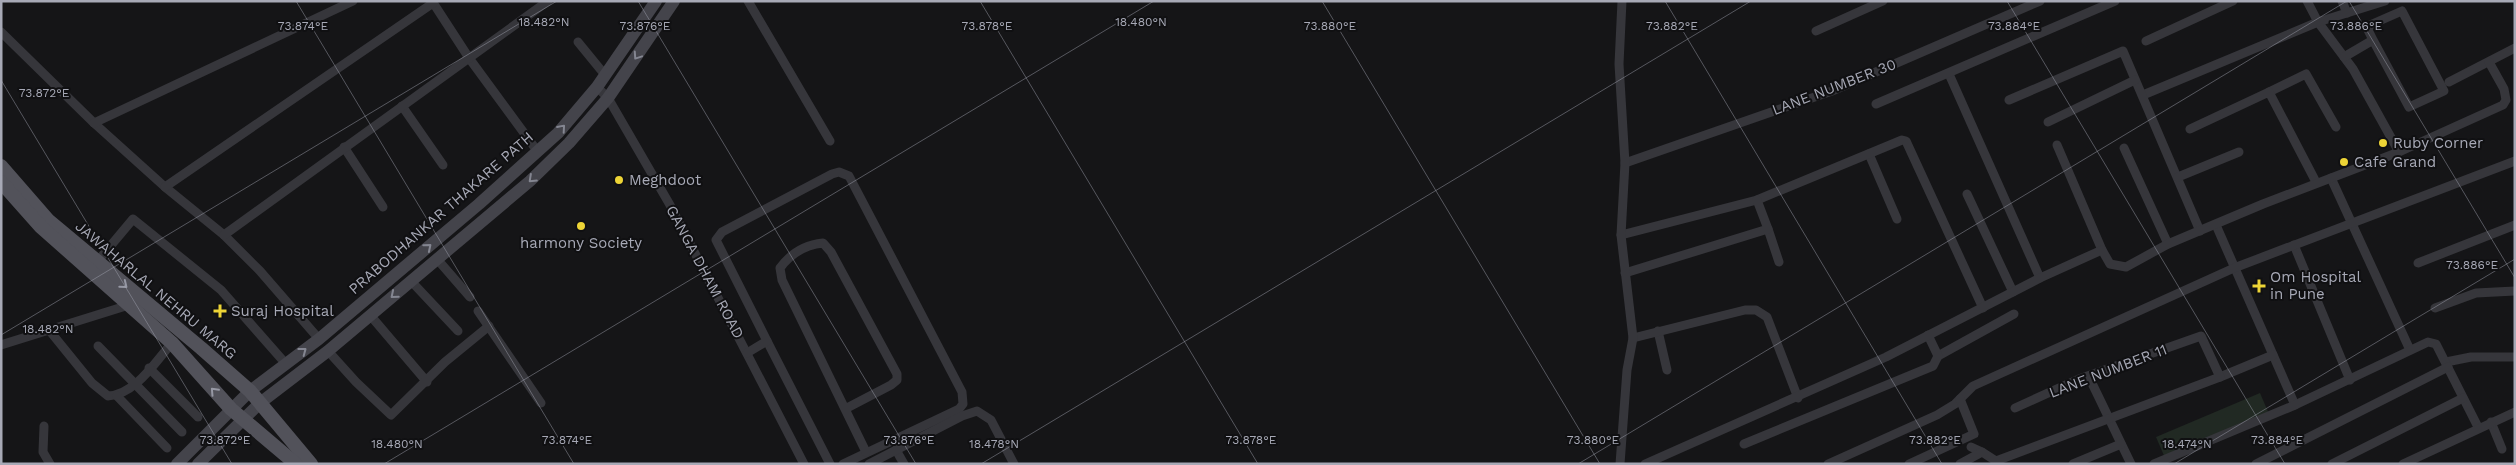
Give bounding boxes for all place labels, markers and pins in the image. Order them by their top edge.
place label: Ruby Corner [2393,134,2483,152]
marker: Ruby Corner [2377,137,2389,149]
place label: Cafe Grand [2354,153,2436,171]
marker: Cafe Grand [2338,156,2350,168]
place label: Meghdoot [629,171,702,189]
marker: Meghdoot [613,174,625,186]
marker: harmony Society [575,220,587,232]
place label: harmony Society [520,234,642,252]
place label: Om Hospital in Pune [2270,268,2362,303]
marker: Om Hospital in Pune [2252,279,2266,293]
place label: Suraj Hospital [231,302,334,320]
marker: Suraj Hospital [213,304,227,318]

